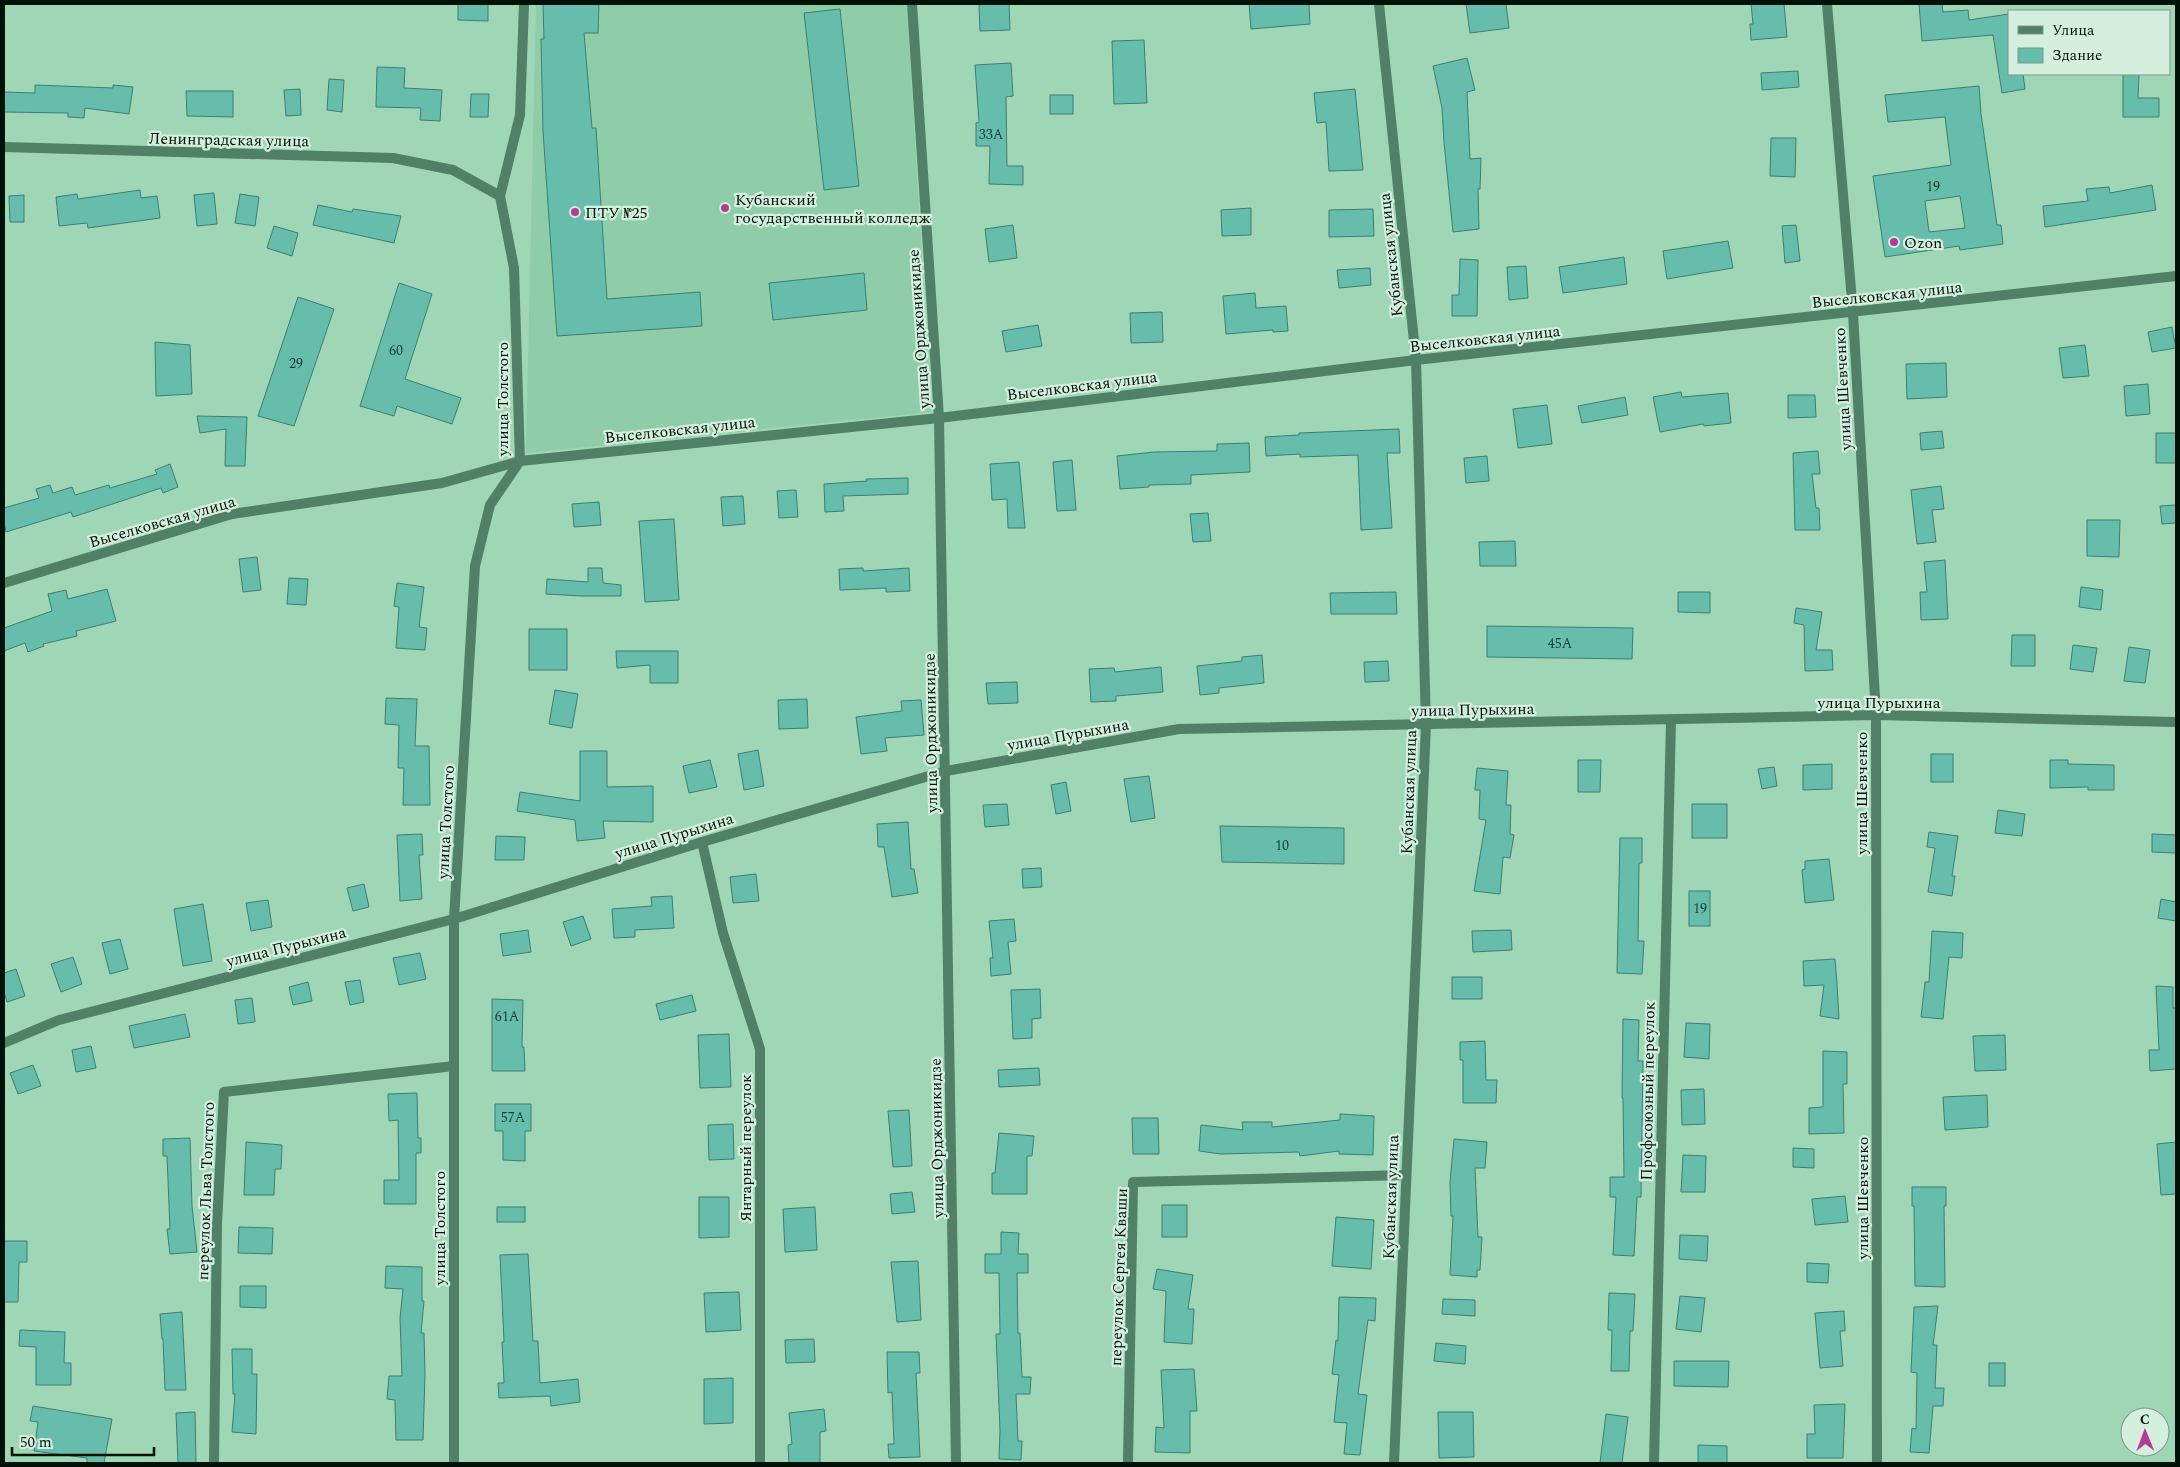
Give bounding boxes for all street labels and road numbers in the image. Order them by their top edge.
street label: Ленинградская улица [149,127,310,153]
street label: Кубанская улица [1373,192,1409,318]
street label: улица Орджоникидзе [901,248,937,410]
street label: Выселковская улица [1811,275,1964,315]
street label: Выселковская улица [1409,319,1562,359]
street label: улица Шевченко [1828,327,1858,452]
street label: улица Толстого [491,342,515,457]
street label: Выселковская улица [1006,365,1159,407]
street label: Выселковская улица [604,410,757,450]
street label: Выселковская улица [86,490,239,554]
street label: улица Орджоникидзе [918,653,944,814]
street label: улица Пурыхина [1816,691,1941,715]
street label: улица Пурыхина [1410,697,1535,723]
street label: улица Пурыхина [1005,712,1131,758]
street label: Кубанская улица [1395,729,1423,855]
street label: улица Шевченко [1850,732,1874,855]
street label: улица Толстого [431,764,461,881]
street label: улица Пурыхина [611,806,737,866]
street label: улица Пурыхина [223,920,349,974]
street label: Профсоюзный переулок [1634,1001,1662,1181]
street label: улица Орджоникидзе [924,1058,950,1219]
street label: Янтарный переулок [734,1074,758,1222]
street label: переулок Льва Толстого [191,1101,221,1281]
street label: Кубанская улица [1377,1134,1405,1260]
street label: улица Шевченко [1851,1137,1875,1260]
street label: улица Толстого [428,1171,452,1286]
street label: переулок Сергея Кваши [1104,1188,1134,1366]

